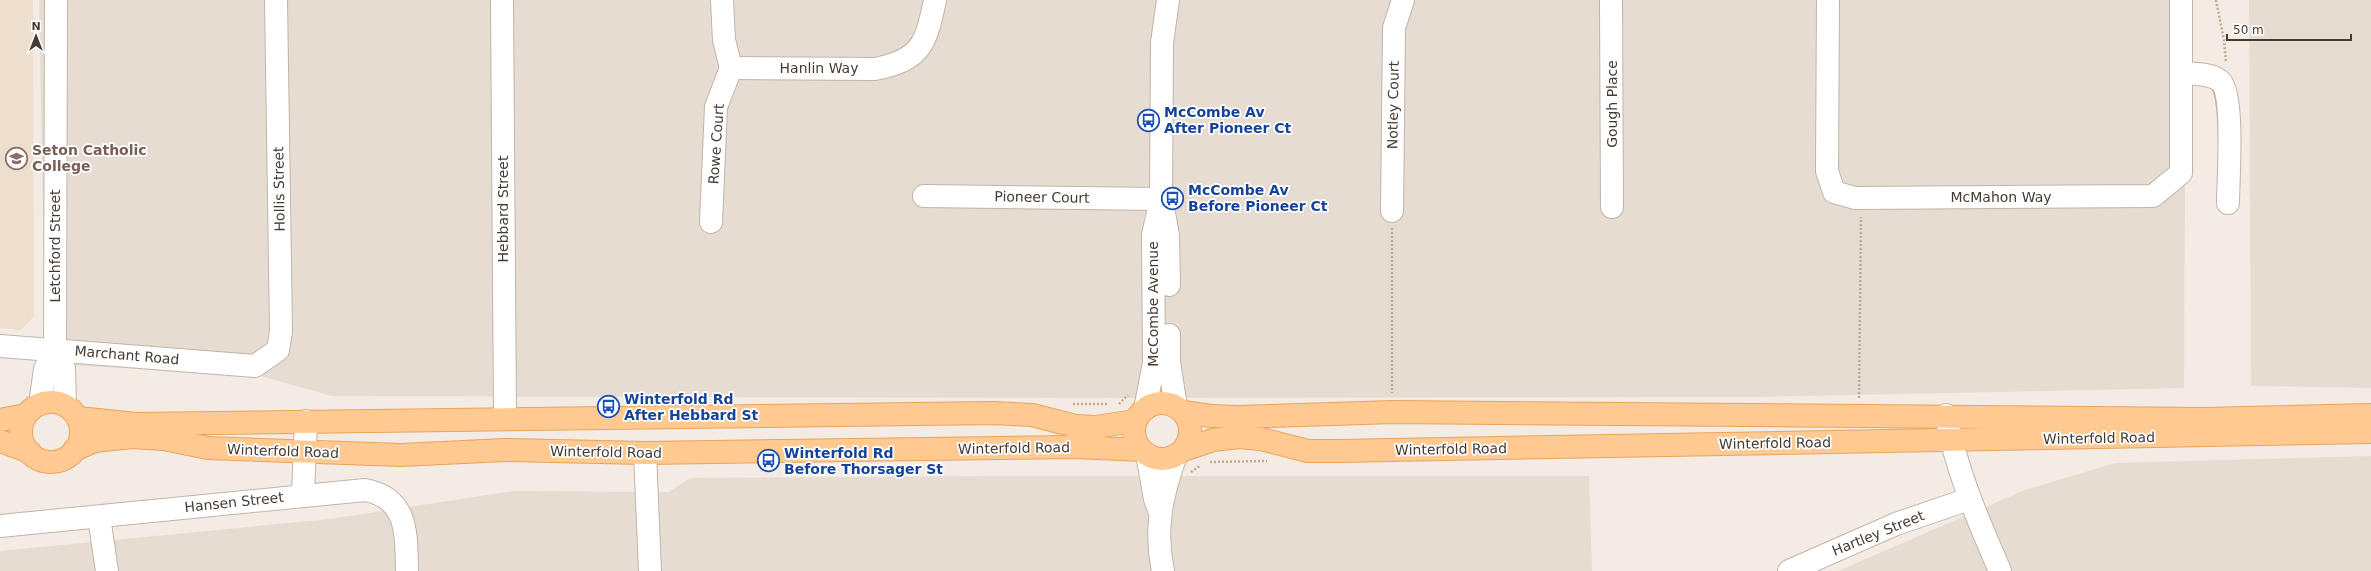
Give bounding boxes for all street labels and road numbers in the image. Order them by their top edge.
street label: Hanlin Way [780,60,858,76]
street label: Notley Court [1384,60,1402,149]
street label: Gough Place [1604,60,1620,148]
street label: Rowe Court [705,103,727,185]
street label: Hollis Street [270,146,288,232]
street label: Hebbard Street [495,155,511,262]
street label: Pioneer Court [994,188,1090,206]
street label: Letchford Street [47,189,63,303]
street label: McMahon Way [1950,189,2052,205]
street label: McCombe Avenue [1145,241,1161,367]
street label: Marchant Road [74,342,180,368]
street label: Winterfold Road [2043,429,2155,447]
street label: Winterfold Road [1719,434,1831,452]
street label: Winterfold Road [958,439,1070,457]
street label: Winterfold Road [1395,440,1507,458]
street label: Winterfold Road [227,441,339,461]
street label: Winterfold Road [550,443,662,461]
street label: Hansen Street [184,489,285,515]
street label: Hartley Street [1830,507,1927,559]

